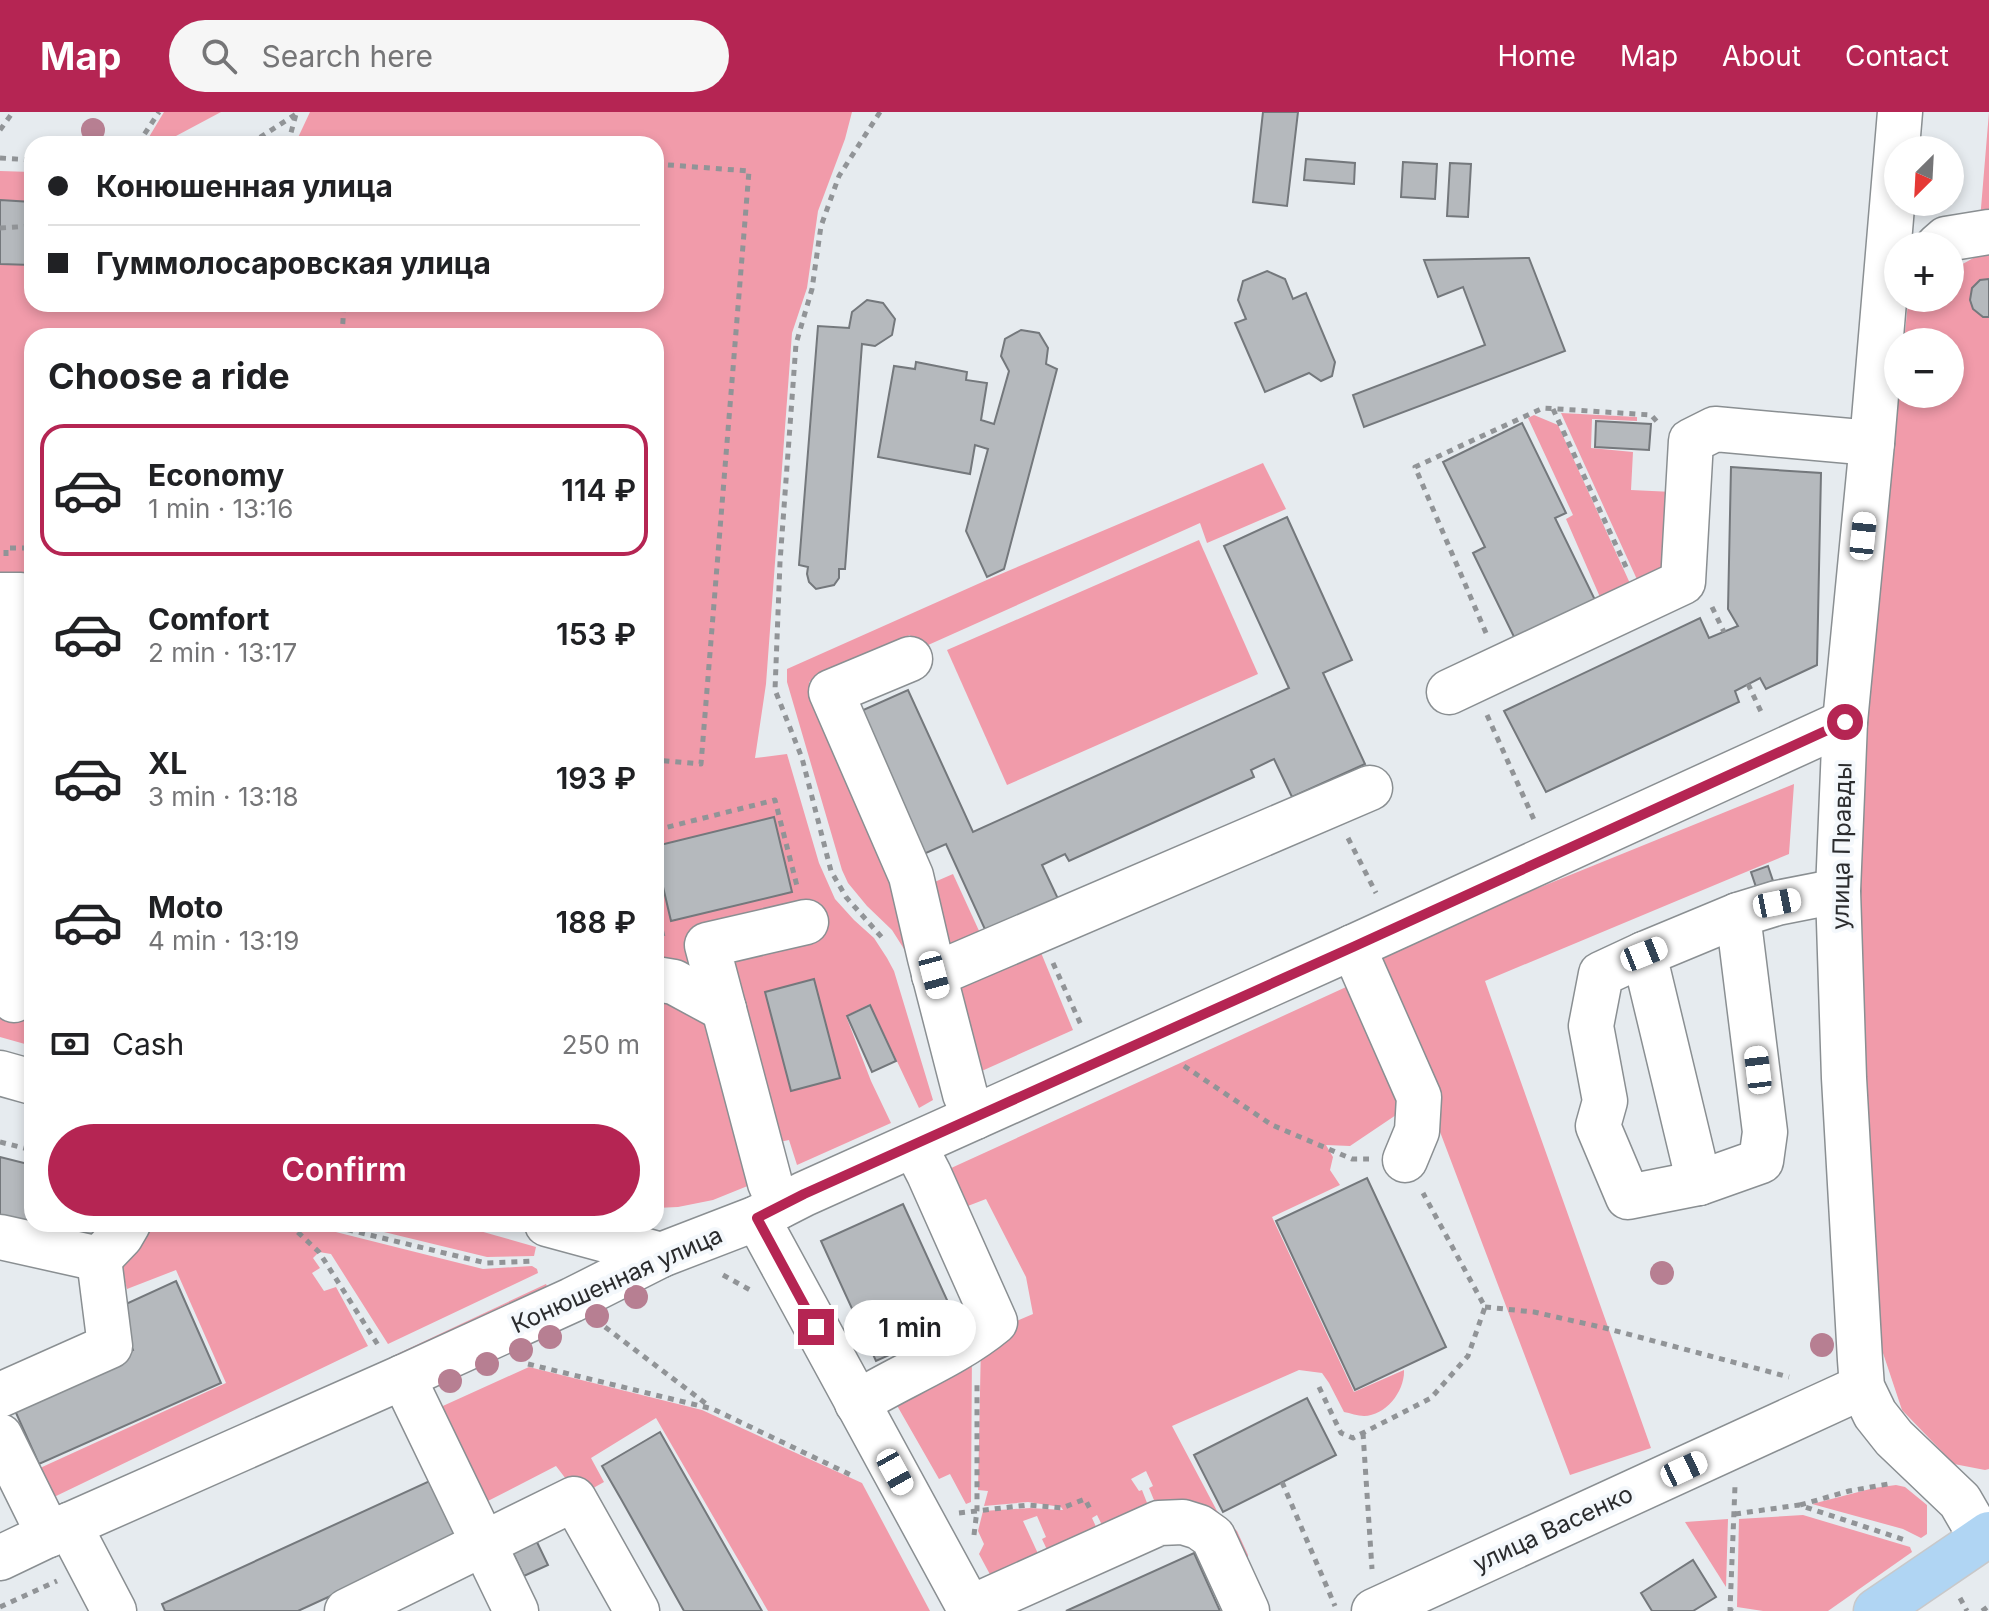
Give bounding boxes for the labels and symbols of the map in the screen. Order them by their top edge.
north arrow [1884,136,1964,216]
car [1849,511,1877,561]
route start [1827,704,1863,740]
street label: улица Правды [1826,762,1857,930]
car [1751,887,1803,919]
car [1617,934,1671,974]
car [916,949,952,1001]
car [1743,1045,1773,1095]
street label: Конюшенная улица [507,1220,727,1339]
callout: 1 min [844,1299,976,1355]
route end [798,1309,834,1345]
car [873,1445,917,1499]
car [1657,1448,1711,1490]
street label: улица Васенко [1468,1479,1637,1578]

